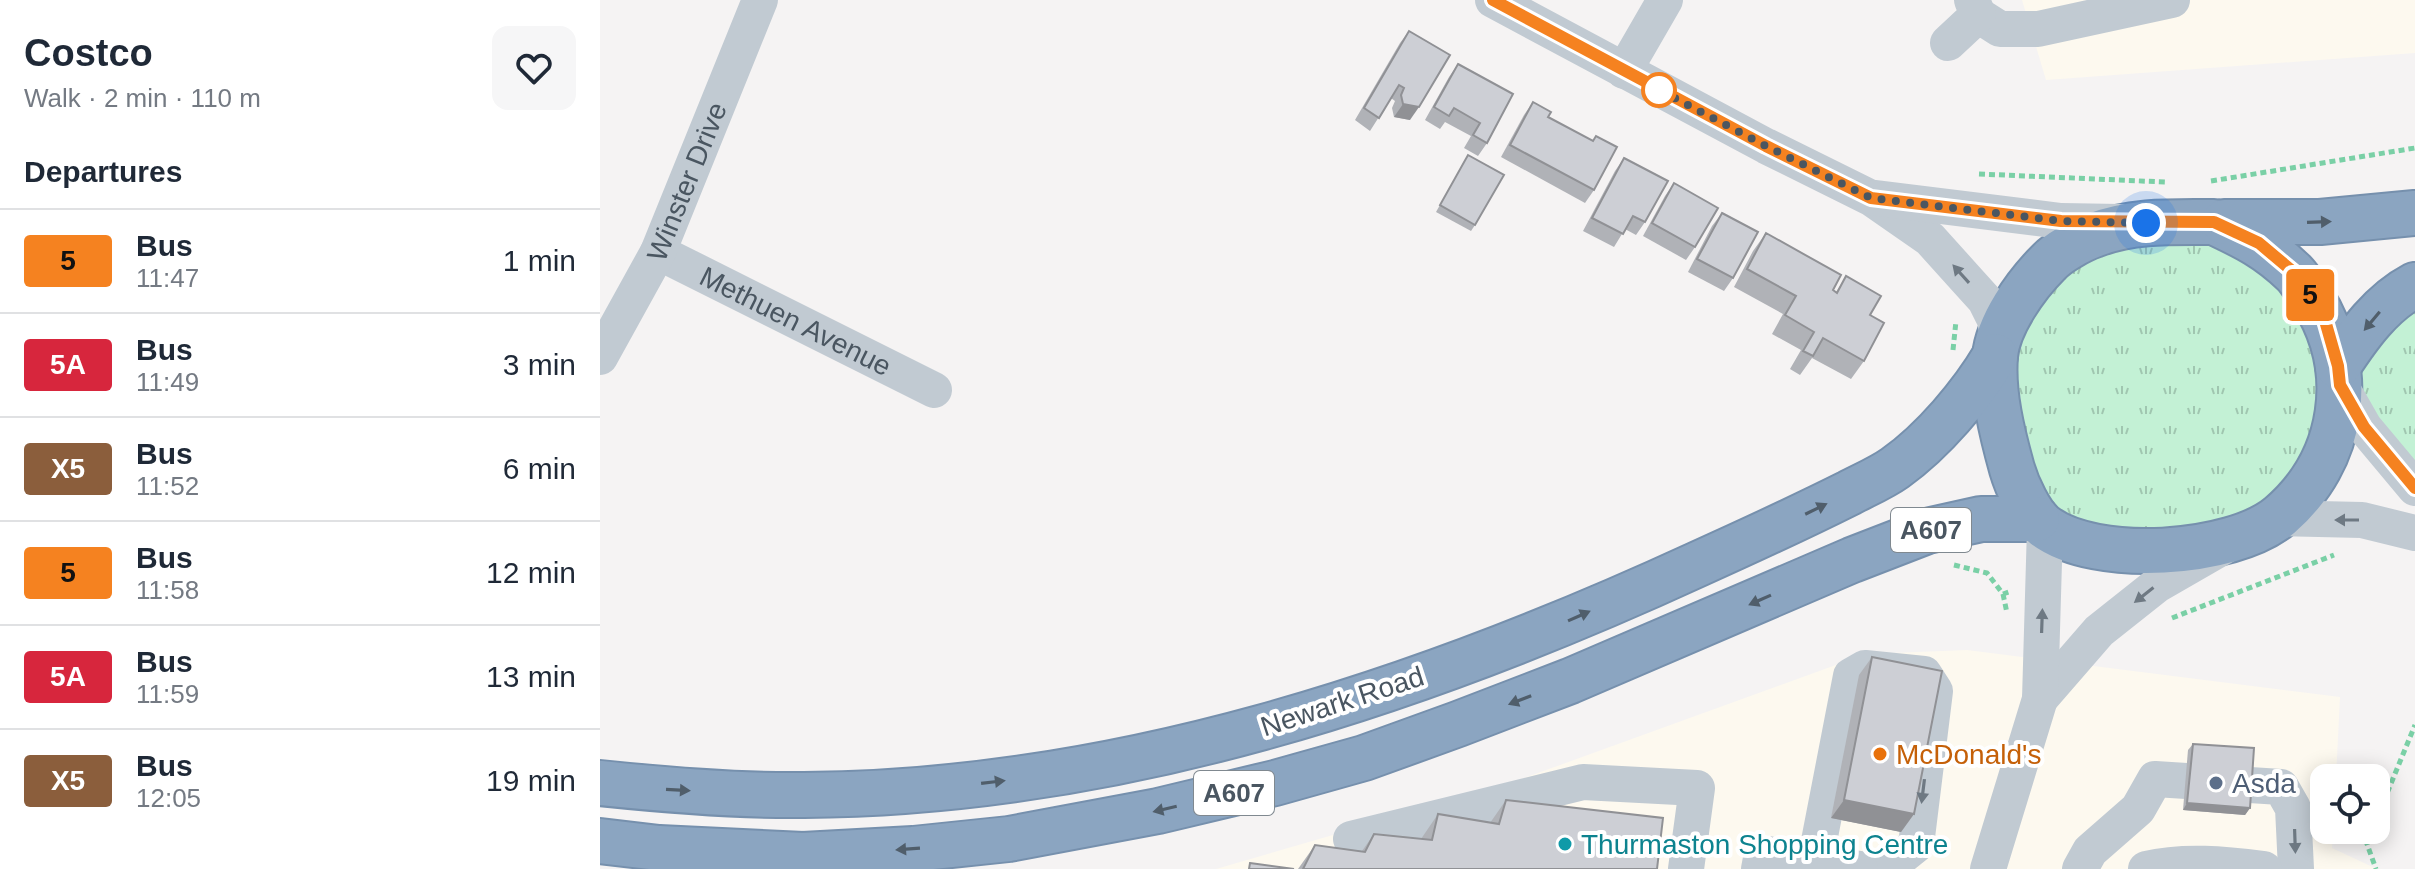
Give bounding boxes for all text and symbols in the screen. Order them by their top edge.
button: heart [492,26,576,110]
text: Costco [24,32,153,74]
unlabelled marker [1642,73,1676,107]
text: Walk · 2 min · 110 m [24,83,261,113]
street label: Winster Drive [641,98,733,265]
text: Departures [24,155,182,188]
your location [2126,203,2166,243]
one-way arrow [2307,215,2333,228]
text: Bus [136,229,193,262]
text: 1 min [503,244,576,277]
text: 5 [60,245,76,276]
street label: Methuen Avenue [695,261,896,382]
text: 11:47 [136,263,199,293]
one-way arrow [1953,265,1971,284]
line badge: 5 [2284,269,2336,321]
text: 5 [2302,279,2318,310]
one-way arrow [2364,310,2381,330]
text: Bus [136,333,193,366]
text: 3 min [503,348,576,381]
text: 5A [50,349,86,380]
text: 11:49 [136,367,199,397]
text: Bus [136,437,193,470]
text: 6 min [503,452,576,485]
text: X5 [51,453,85,484]
text: 11:52 [136,471,199,501]
one-way arrow [1804,502,1827,516]
road number: A607 [1891,508,1971,552]
one-way arrow [2334,514,2359,526]
text: Bus [136,541,193,574]
text: 12 min [486,556,576,589]
text: 5 [60,557,76,588]
text: 11:58 [136,575,199,605]
one-way arrow [2134,587,2154,603]
one-way arrow [1748,594,1772,607]
one-way arrow [2036,608,2049,633]
one-way arrow [1567,610,1591,623]
text: Bus [136,645,193,678]
text: 13 min [486,660,576,693]
text: 5A [50,661,86,692]
street label: Newark Road [1257,661,1428,742]
text: 11:59 [136,679,199,709]
one-way arrow [1508,694,1532,707]
place label: McDonald's [1896,739,2041,770]
marker: McDonald's [1871,745,1889,763]
text: Bus [136,749,193,782]
text: 19 min [486,764,576,797]
map controls [2310,764,2390,844]
button: locate [2310,764,2390,844]
text: X5 [51,765,85,796]
place label: Asda [2232,768,2296,799]
road number: A607 [1194,771,1274,815]
marker: Asda [2207,774,2225,792]
one-way arrow [981,775,1006,788]
one-way arrow [1916,779,1929,804]
text: 12:05 [136,783,201,813]
one-way arrow [666,784,691,797]
one-way arrow [1152,804,1177,816]
place label: Thurmaston Shopping Centre [1581,829,1948,860]
one-way arrow [2288,829,2301,854]
marker: Thurmaston Shopping Centre [1556,835,1574,853]
one-way arrow [895,843,920,856]

